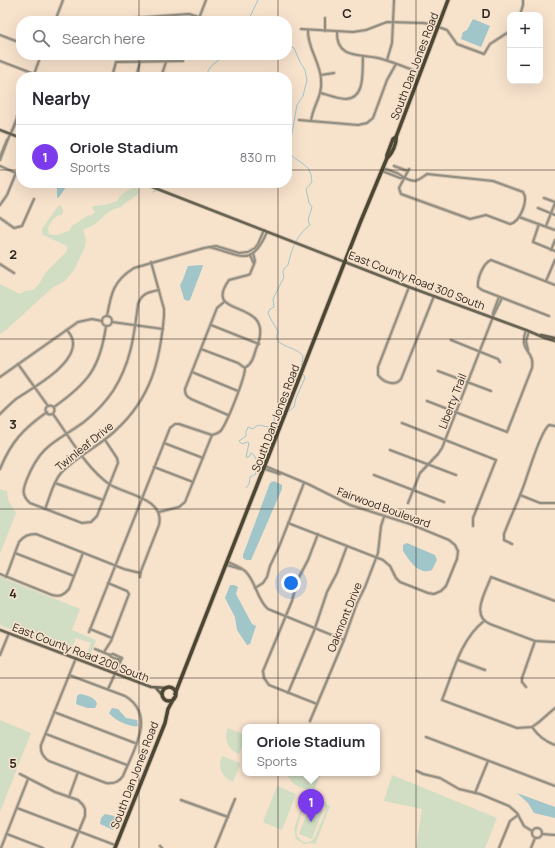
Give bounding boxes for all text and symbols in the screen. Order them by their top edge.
text: C [342,4,352,22]
text: D [481,4,491,22]
street label: South Dan Jones Road [387,10,441,122]
map controls [507,12,543,84]
button: + [507,12,543,48]
search box [16,16,292,60]
icon: search [30,27,52,49]
text: Search here [62,28,145,49]
button: − [507,48,543,84]
text: Nearby [32,87,90,110]
text: Oriole Stadium [70,137,178,158]
text: 1 [42,148,48,166]
text: 830 m [240,148,276,166]
text: Sports [70,158,110,176]
text: 2 [9,245,17,263]
street label: East County Road 300 South [347,247,487,313]
street label: South Dan Jones Road [248,362,302,474]
street label: Liberty Trail [435,371,469,431]
text: 3 [9,415,17,433]
street label: Twinleaf Drive [52,418,116,474]
street label: Fairwood Boulevard [335,483,433,531]
your location [281,573,301,593]
street label: Oakmont Drive [323,579,365,654]
text: 4 [9,584,17,602]
street label: East County Road 200 South [10,619,152,685]
street label: South Dan Jones Road [107,719,161,831]
popup [242,724,380,776]
text: Oriole Stadium [257,731,365,752]
text: Sports [257,752,297,770]
text: 5 [9,754,17,772]
pin: 1 [298,789,324,822]

